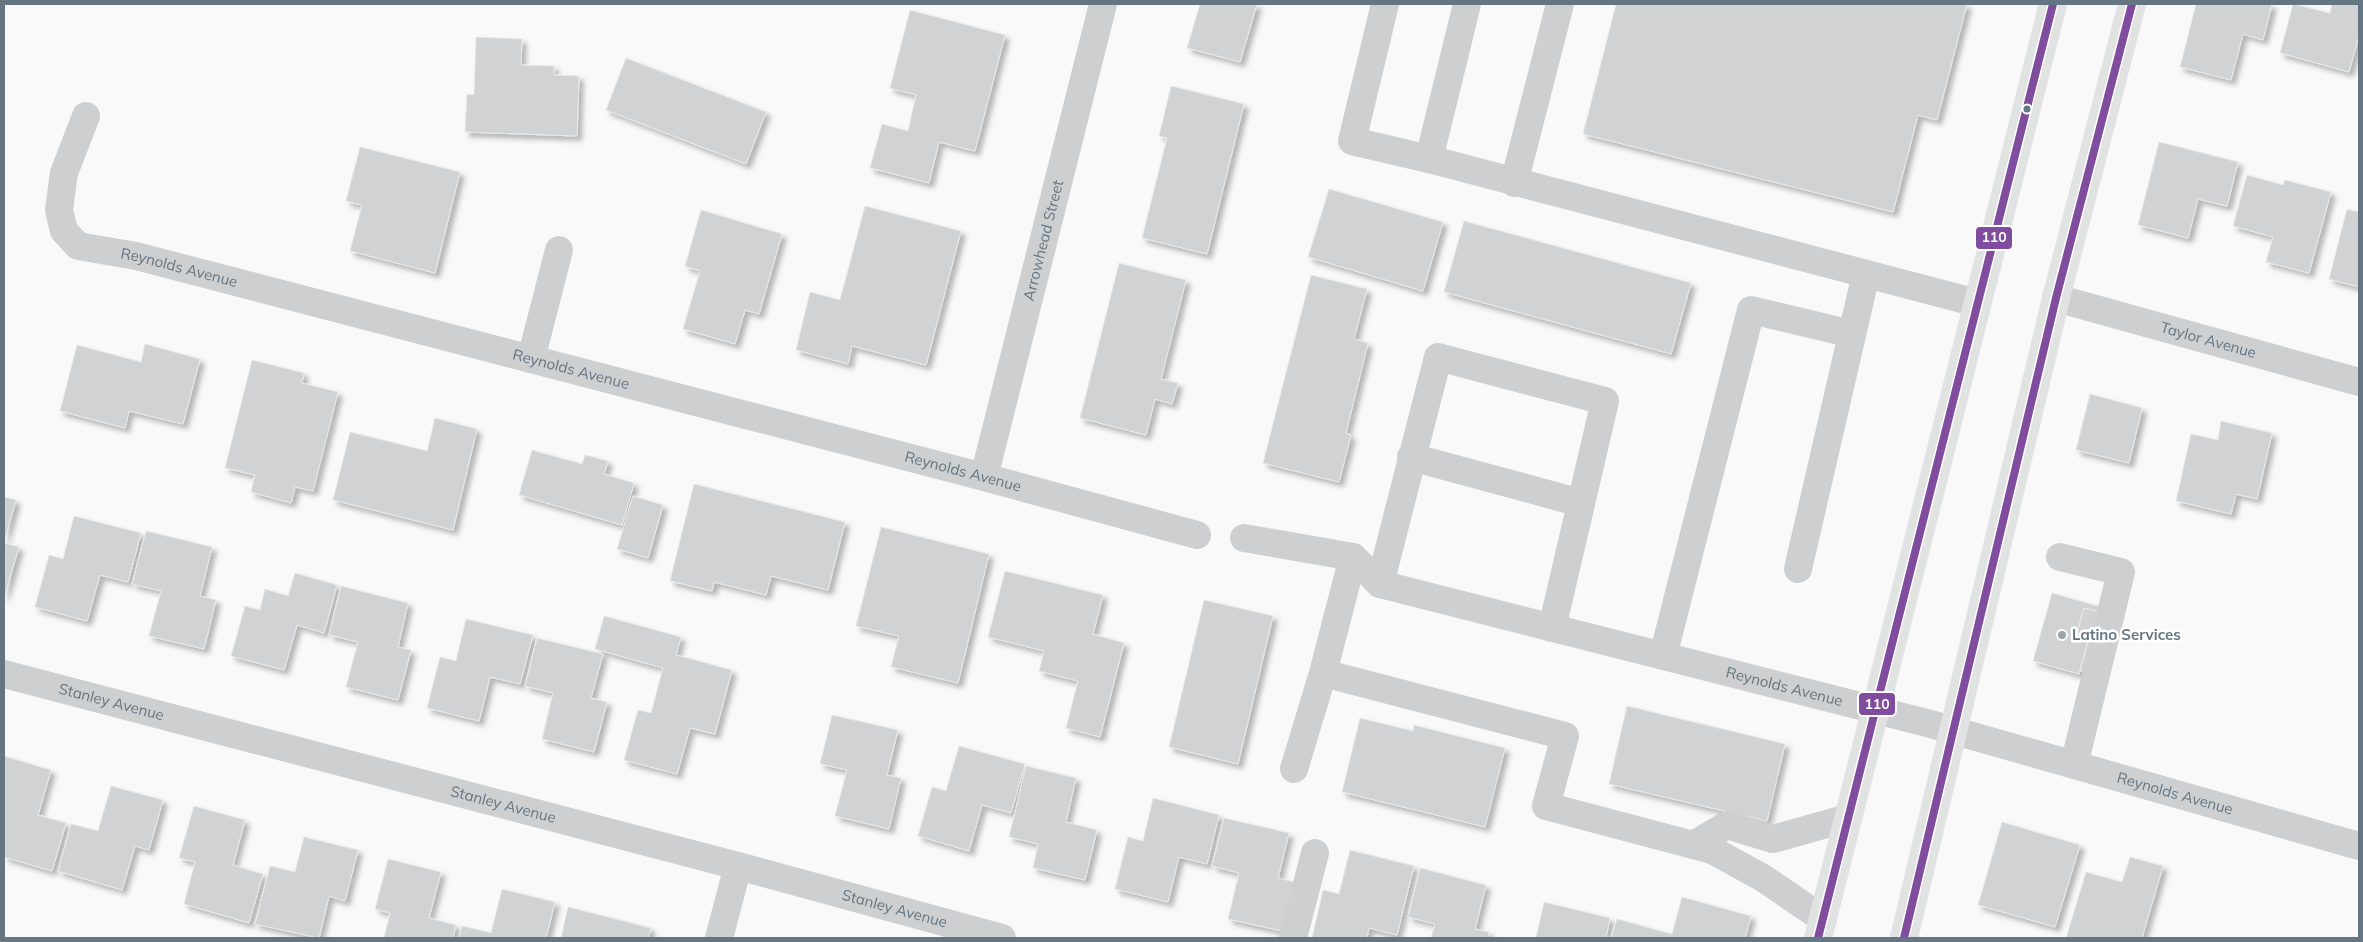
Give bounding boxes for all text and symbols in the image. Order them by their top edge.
unlabelled marker [2022,104,2032,114]
street label: Arrowhead Street [1019,178,1067,303]
line badge: 110 [1975,226,2013,250]
text: 110 [1981,228,2007,246]
street label: Reynolds Avenue [119,244,240,291]
street label: Taylor Avenue [2158,317,2258,362]
street label: Reynolds Avenue [511,345,632,393]
street label: Reynolds Avenue [903,447,1024,496]
place label: Latino Services [2072,625,2181,644]
marker: Latino Services [2056,629,2068,641]
street label: Reynolds Avenue [1724,662,1845,710]
street label: Stanley Avenue [57,679,166,724]
line badge: 110 [1858,692,1896,716]
text: 110 [1864,695,1890,713]
street label: Reynolds Avenue [2115,768,2235,819]
street label: Stanley Avenue [449,781,558,827]
street label: Stanley Avenue [840,885,949,932]

